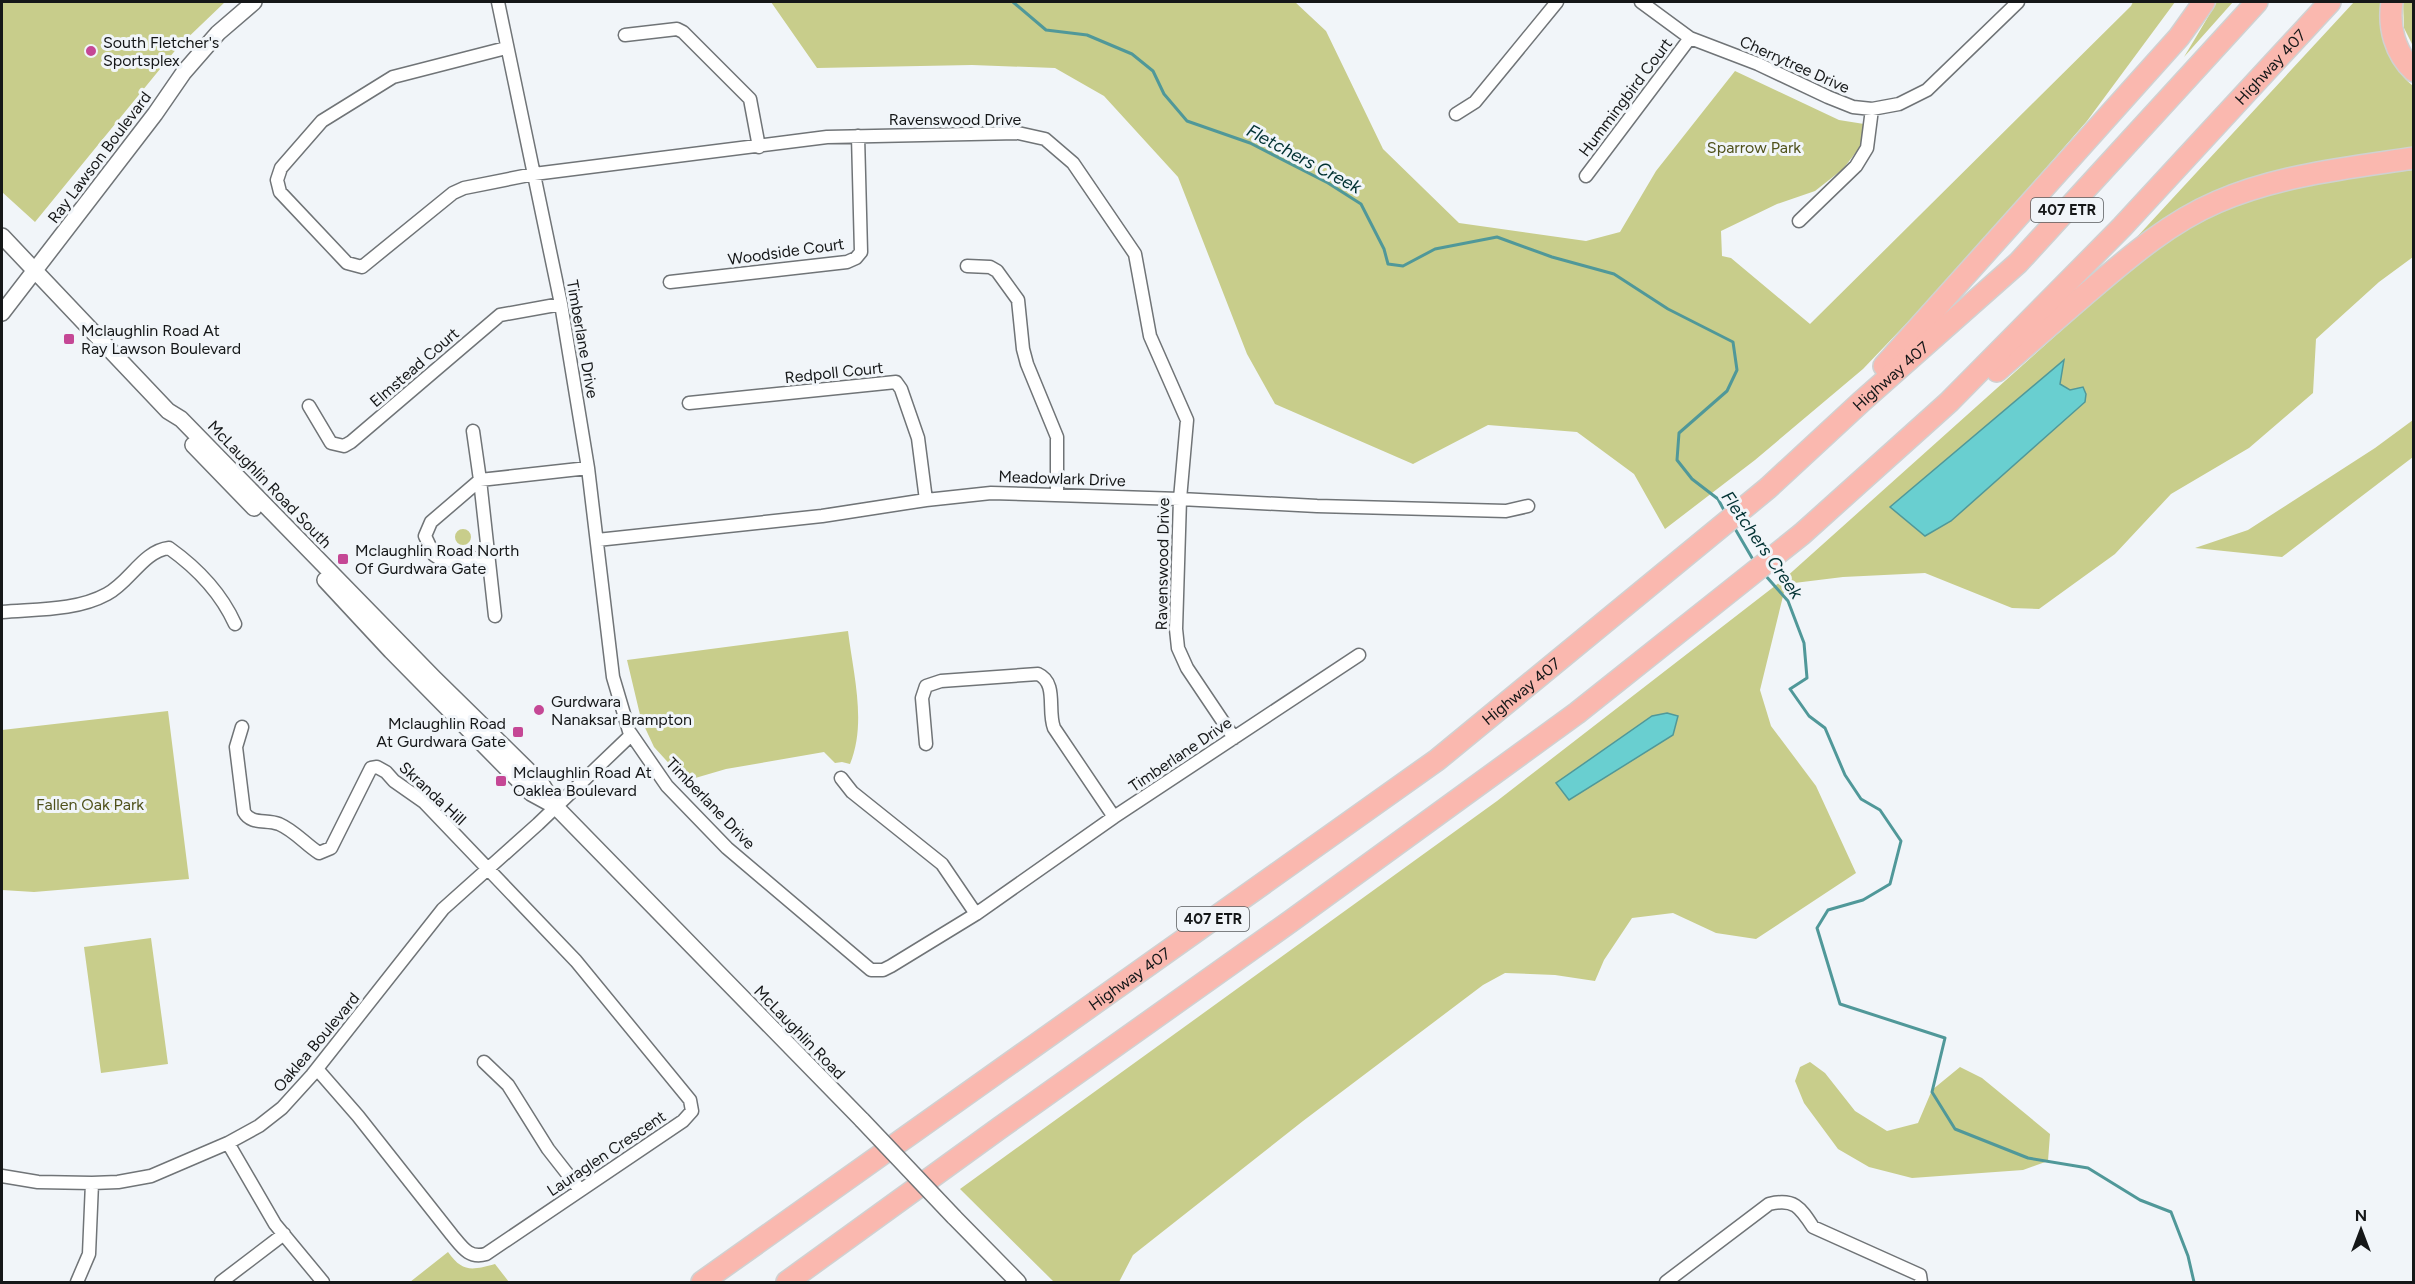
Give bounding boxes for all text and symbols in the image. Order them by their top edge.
street label: Highway 407 [2231,25,2310,109]
street label: Cherrytree Drive [1737,32,1853,97]
place label: South Fletcher's Sportsplex [103,33,219,70]
street label: Hummingbird Court [1575,34,1676,160]
marker: South Fletcher's Sportsplex [84,44,98,58]
street label: Ray Lawson Boulevard [44,88,155,227]
street label: Ravenswood Drive [889,110,1022,129]
water label: Fletchers Creek [1243,120,1366,199]
park label: Sparrow Park [1707,138,1801,157]
road number: 407 ETR [2031,198,2103,222]
street label: Woodside Court [727,234,845,269]
street label: Timberlane Drive [563,278,602,400]
place label: Mclaughlin Road At Ray Lawson Boulevard [81,321,241,358]
street label: Elmstead Court [366,324,463,411]
marker: Mclaughlin Road At Ray Lawson Boulevard [62,332,76,346]
street label: Highway 407 [1849,337,1933,415]
street label: Redpoll Court [784,358,884,387]
street label: McLaughlin Road South [204,417,336,552]
street label: Meadowlark Drive [998,467,1126,490]
water label: Fletchers Creek [1717,487,1808,604]
street label: Ravenswood Drive [1152,497,1173,630]
place label: Mclaughlin Road North Of Gurdwara Gate [355,541,519,578]
marker: Mclaughlin Road North Of Gurdwara Gate [336,552,350,566]
street label: Highway 407 [1478,654,1564,729]
place label: Gurdwara Nanaksar Brampton [551,692,692,729]
marker: Gurdwara Nanaksar Brampton [532,703,546,717]
street label: Timberlane Drive [1125,713,1236,796]
place label: Mclaughlin Road At Gurdwara Gate [376,714,506,751]
marker: Mclaughlin Road At Gurdwara Gate [511,725,525,739]
street label: Timberlane Drive [662,754,759,853]
street label: Skranda Hill [395,758,470,829]
place label: Mclaughlin Road At Oaklea Boulevard [513,763,652,800]
marker: Mclaughlin Road At Oaklea Boulevard [494,774,508,788]
park label: Fallen Oak Park [36,795,144,814]
road number: 407 ETR [1177,907,1249,931]
street label: Highway 407 [1085,943,1174,1014]
street label: McLaughlin Road [750,982,849,1083]
street label: Oaklea Boulevard [269,989,363,1096]
street label: Lauraglen Crescent [543,1107,669,1200]
north arrow [2331,1200,2391,1260]
text: N [2355,1206,2367,1225]

